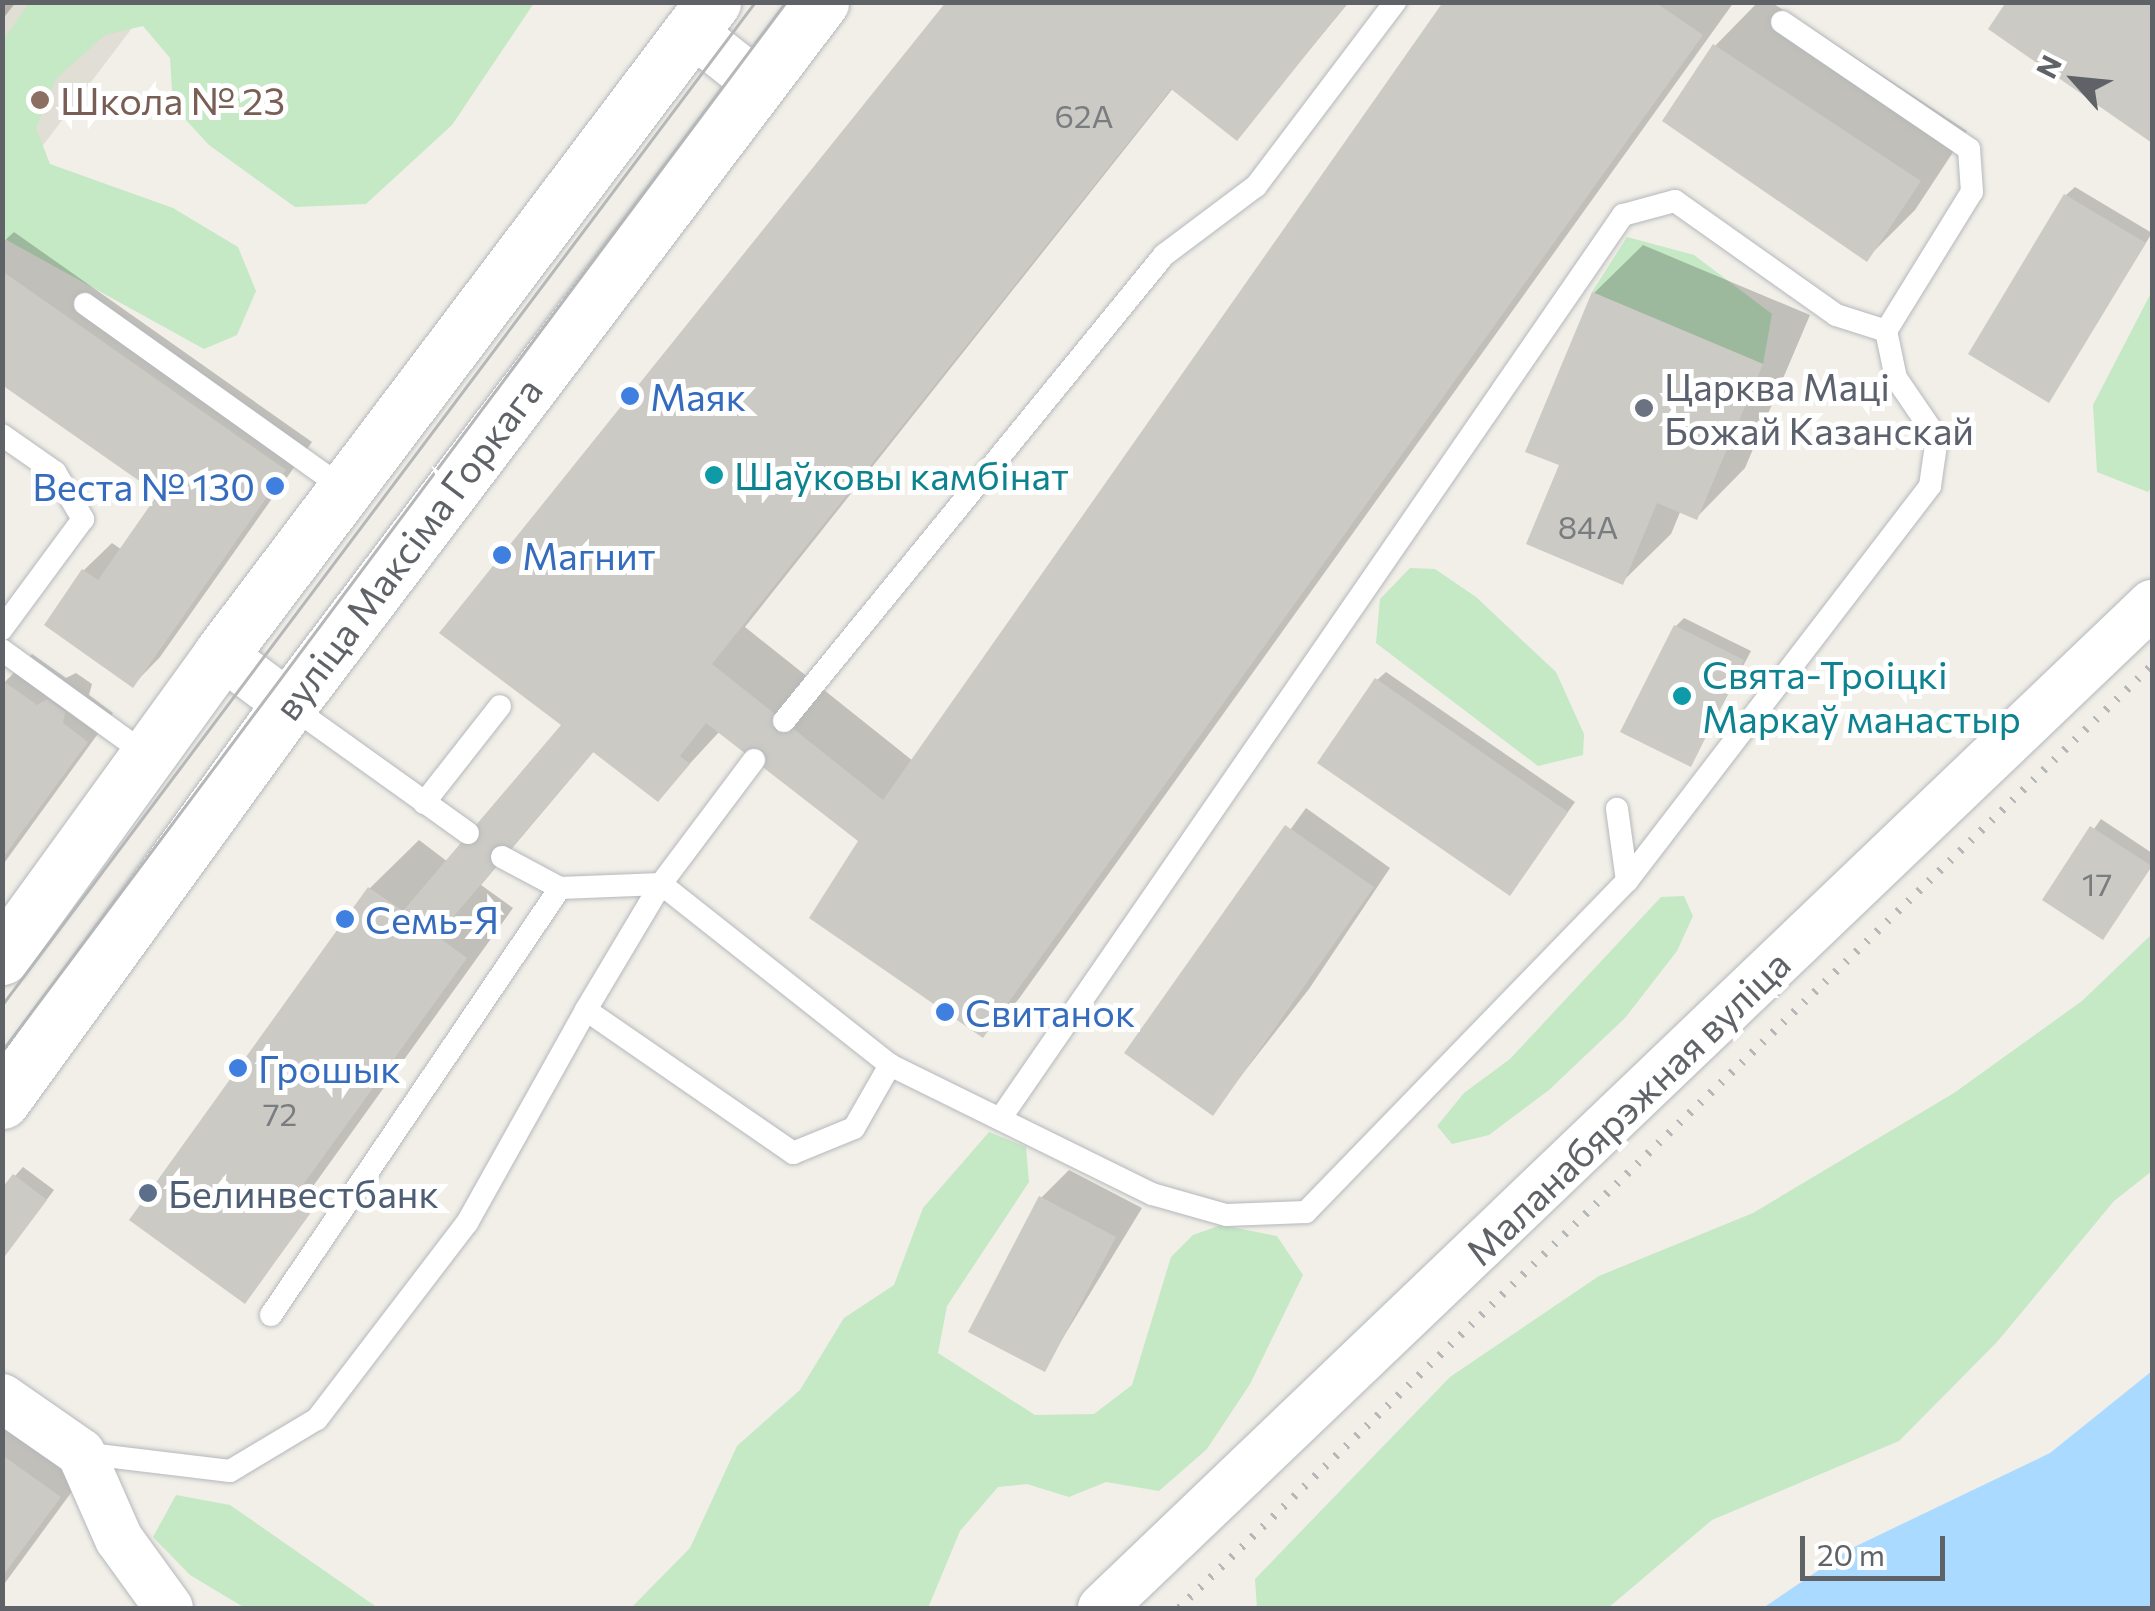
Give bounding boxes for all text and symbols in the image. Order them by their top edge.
north arrow [2025,30,2125,130]
text: N [2028,49,2068,83]
place label: Школа № 23 [60,77,285,123]
marker: Школа № 23 [29,89,51,111]
house number: 62А [1054,96,1114,134]
place label: Царква Маці Божай Казанскай [1664,363,1974,452]
street label: вуліца Максіма Горкага [263,368,551,728]
place label: Маяк [650,373,746,419]
marker: Маяк [619,385,641,407]
marker: Царква Маці Божай Казанскай [1633,397,1655,419]
place label: Шаўковы камбінат [734,452,1069,498]
place label: Веста № 130 [32,463,255,509]
marker: Шаўковы камбінат [703,464,725,486]
marker: Веста № 130 [264,475,286,497]
house number: 84А [1558,507,1618,545]
place label: Магнит [522,532,656,578]
marker: Магнит [491,544,513,566]
place label: Свята-Троіцкі Маркаў манастыр [1702,651,2021,741]
marker: Свята-Троіцкі Маркаў манастыр [1671,685,1693,707]
house number: 17 [2082,864,2112,902]
place label: Семь-Я [365,896,499,942]
marker: Семь-Я [334,908,356,930]
street label: Маланабярэжная вуліца [1456,940,1798,1274]
place label: Свитанок [965,989,1135,1035]
marker: Свитанок [934,1001,956,1023]
place label: Грошык [258,1045,401,1091]
marker: Грошык [227,1057,249,1079]
house number: 72 [263,1094,297,1132]
place label: Белинвестбанк [168,1170,439,1216]
marker: Белинвестбанк [137,1182,159,1204]
scale bar [1805,1516,1950,1578]
text: 20 m [1817,1535,1885,1572]

